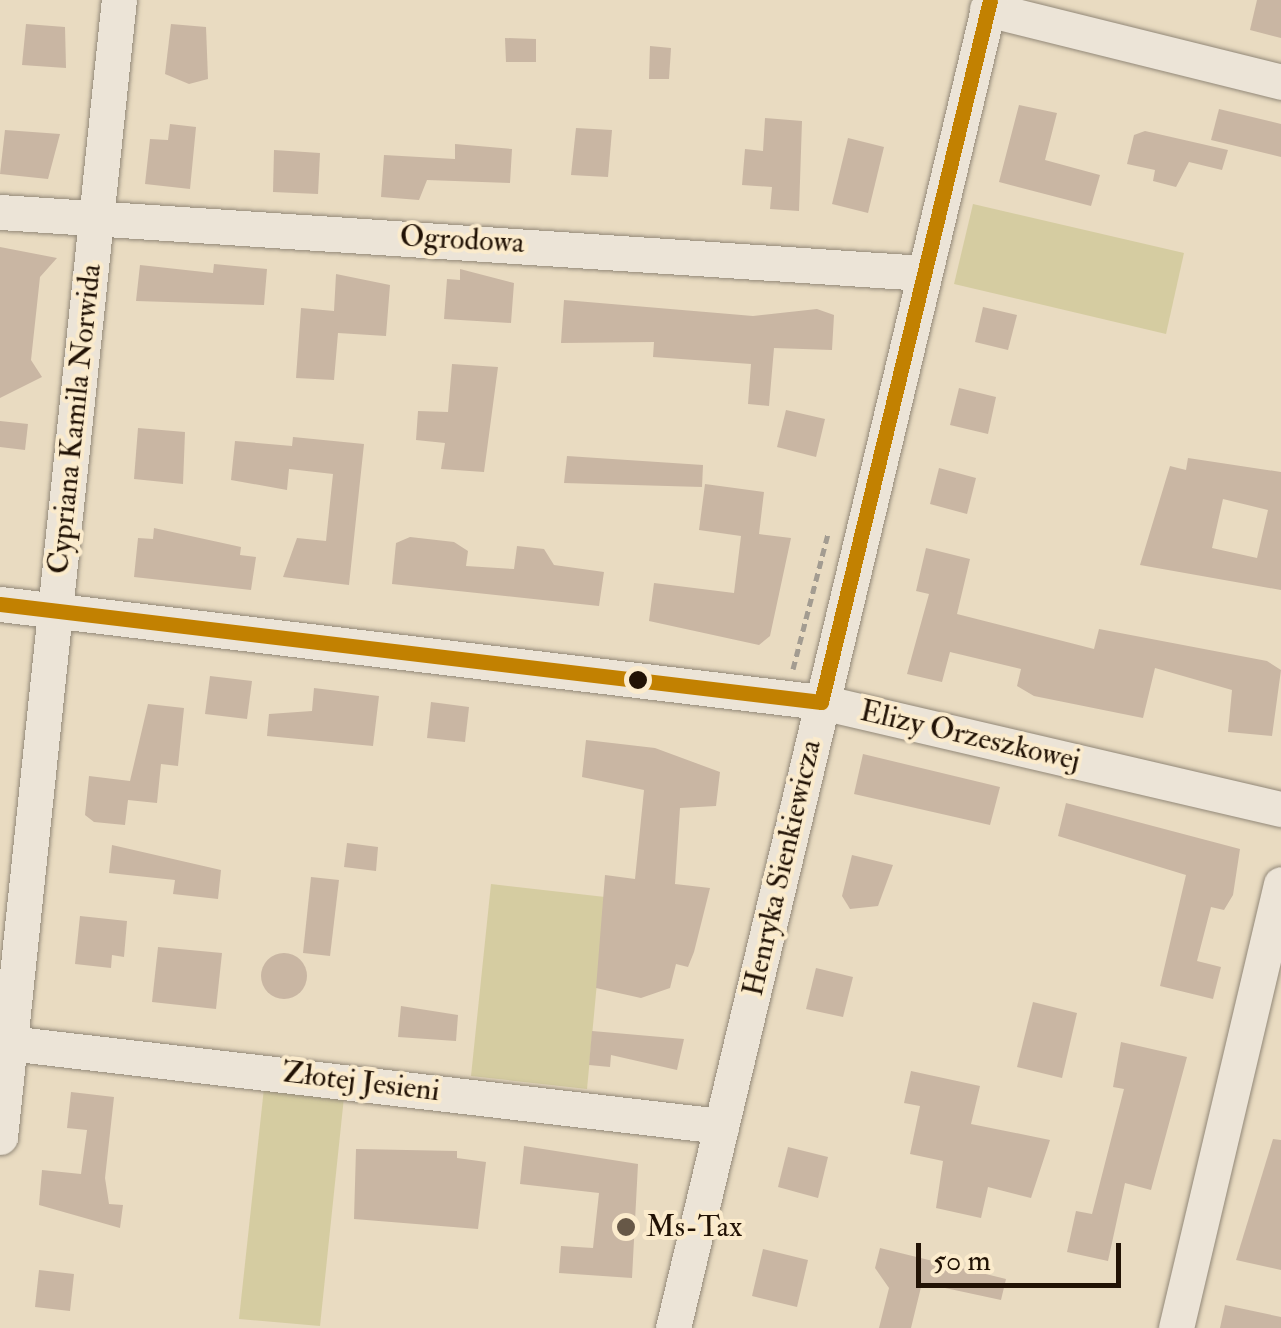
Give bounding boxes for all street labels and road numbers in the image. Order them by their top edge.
street label: Ogrodowa [399,219,525,261]
street label: Cypriana Kamila Norwida [41,262,109,576]
street label: Elizy Orzeszkowej [857,693,1083,779]
street label: Henryka Sienkiewicza [735,736,829,1000]
street label: Złotej Jesieni [280,1054,442,1110]

